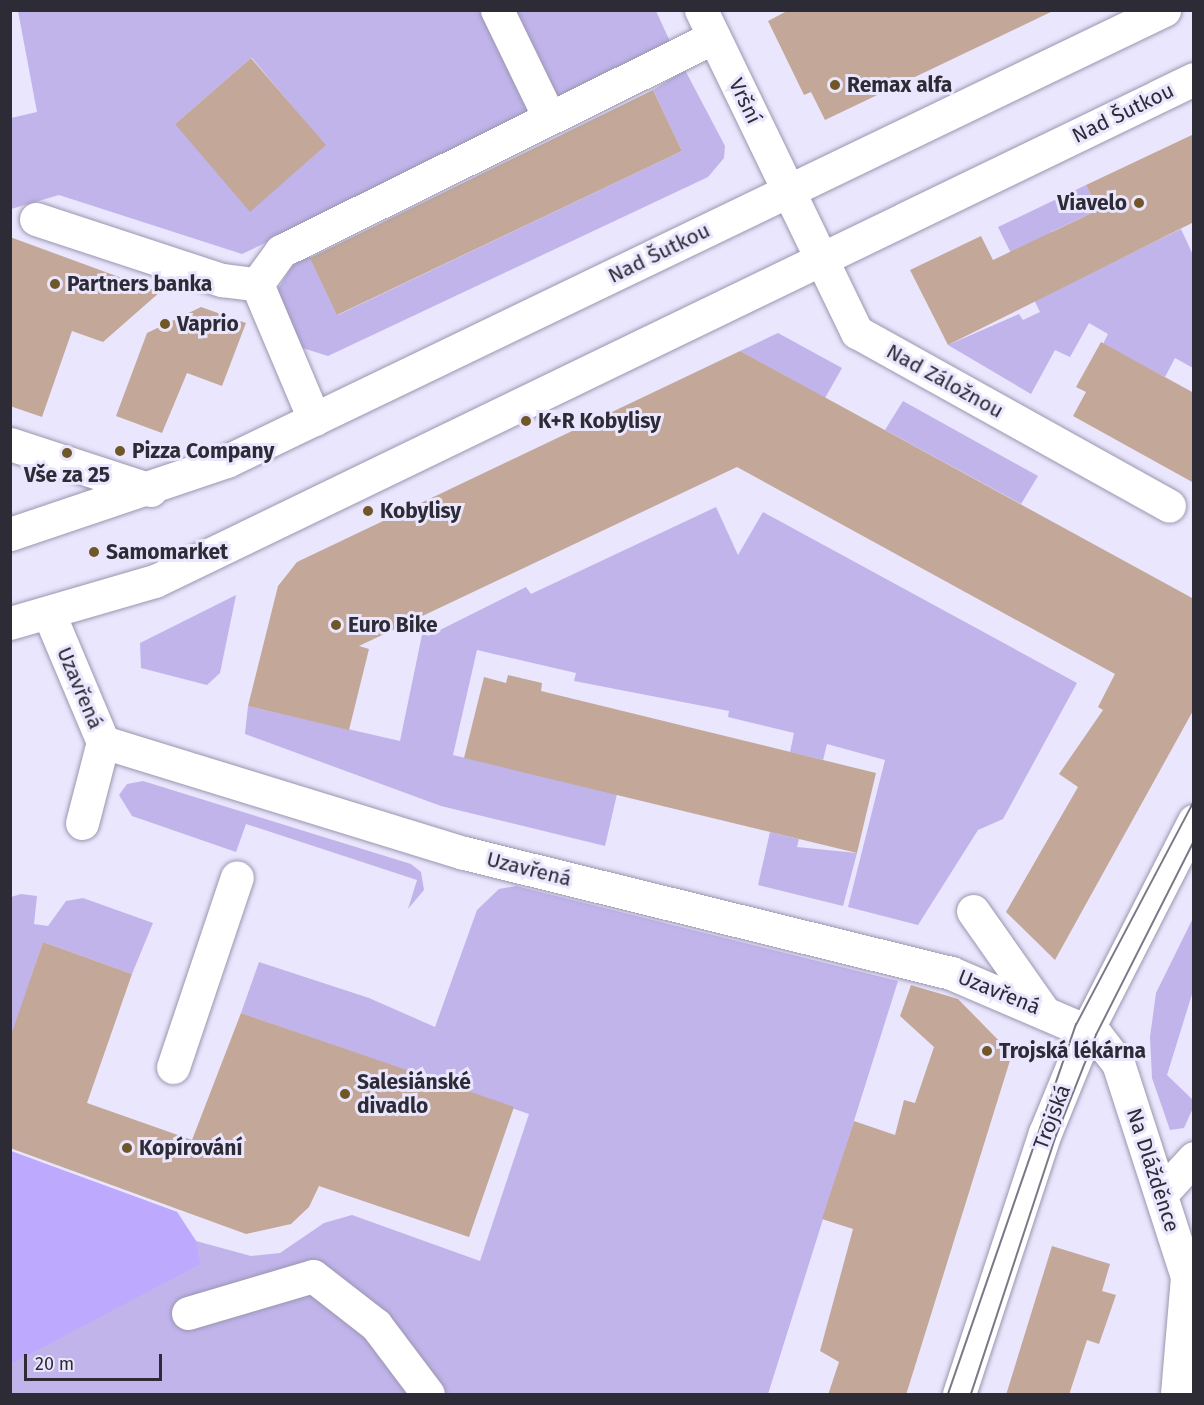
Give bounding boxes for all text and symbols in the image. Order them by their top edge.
place label: Remax alfa [847,72,952,98]
street label: Vršní [723,74,767,128]
marker: Remax alfa [828,78,842,92]
street label: Nad Šutkou [1068,78,1178,148]
place label: Viavelo [1057,190,1127,216]
marker: Viavelo [1132,196,1146,210]
street label: Nad Šutkou [604,218,714,288]
place label: Partners banka [67,271,212,297]
marker: Partners banka [48,277,62,291]
place label: Vaprio [177,311,239,337]
marker: Vaprio [158,317,172,331]
street label: Nad Záložnou [882,338,1008,424]
place label: K+R Kobylisy [538,408,661,434]
marker: K+R Kobylisy [519,414,533,428]
place label: Pizza Company [132,438,274,464]
marker: Pizza Company [113,444,127,458]
marker: Vše za 25 [60,446,74,460]
place label: Vše za 25 [24,462,110,488]
place label: Kobylisy [380,498,461,524]
marker: Kobylisy [361,504,375,518]
place label: Samomarket [106,539,228,565]
marker: Samomarket [87,545,101,559]
place label: Euro Bike [348,612,438,638]
marker: Euro Bike [329,618,343,632]
street label: Uzavřená [51,643,109,733]
street label: Uzavřená [484,846,574,892]
street label: Uzavřená [954,964,1044,1020]
place label: Trojská lékárna [999,1038,1146,1064]
marker: Trojská lékárna [980,1044,994,1058]
place label: Salesiánské divadlo [357,1069,471,1119]
street label: Trojská [1028,1081,1076,1153]
marker: Salesiánské divadlo [338,1087,352,1101]
street label: Na Dlážděnce [1121,1105,1185,1235]
place label: Kopírování [139,1135,242,1161]
marker: Kopírování [120,1141,134,1155]
scale bar [27,1342,165,1380]
text: 20 m [35,1353,74,1375]

